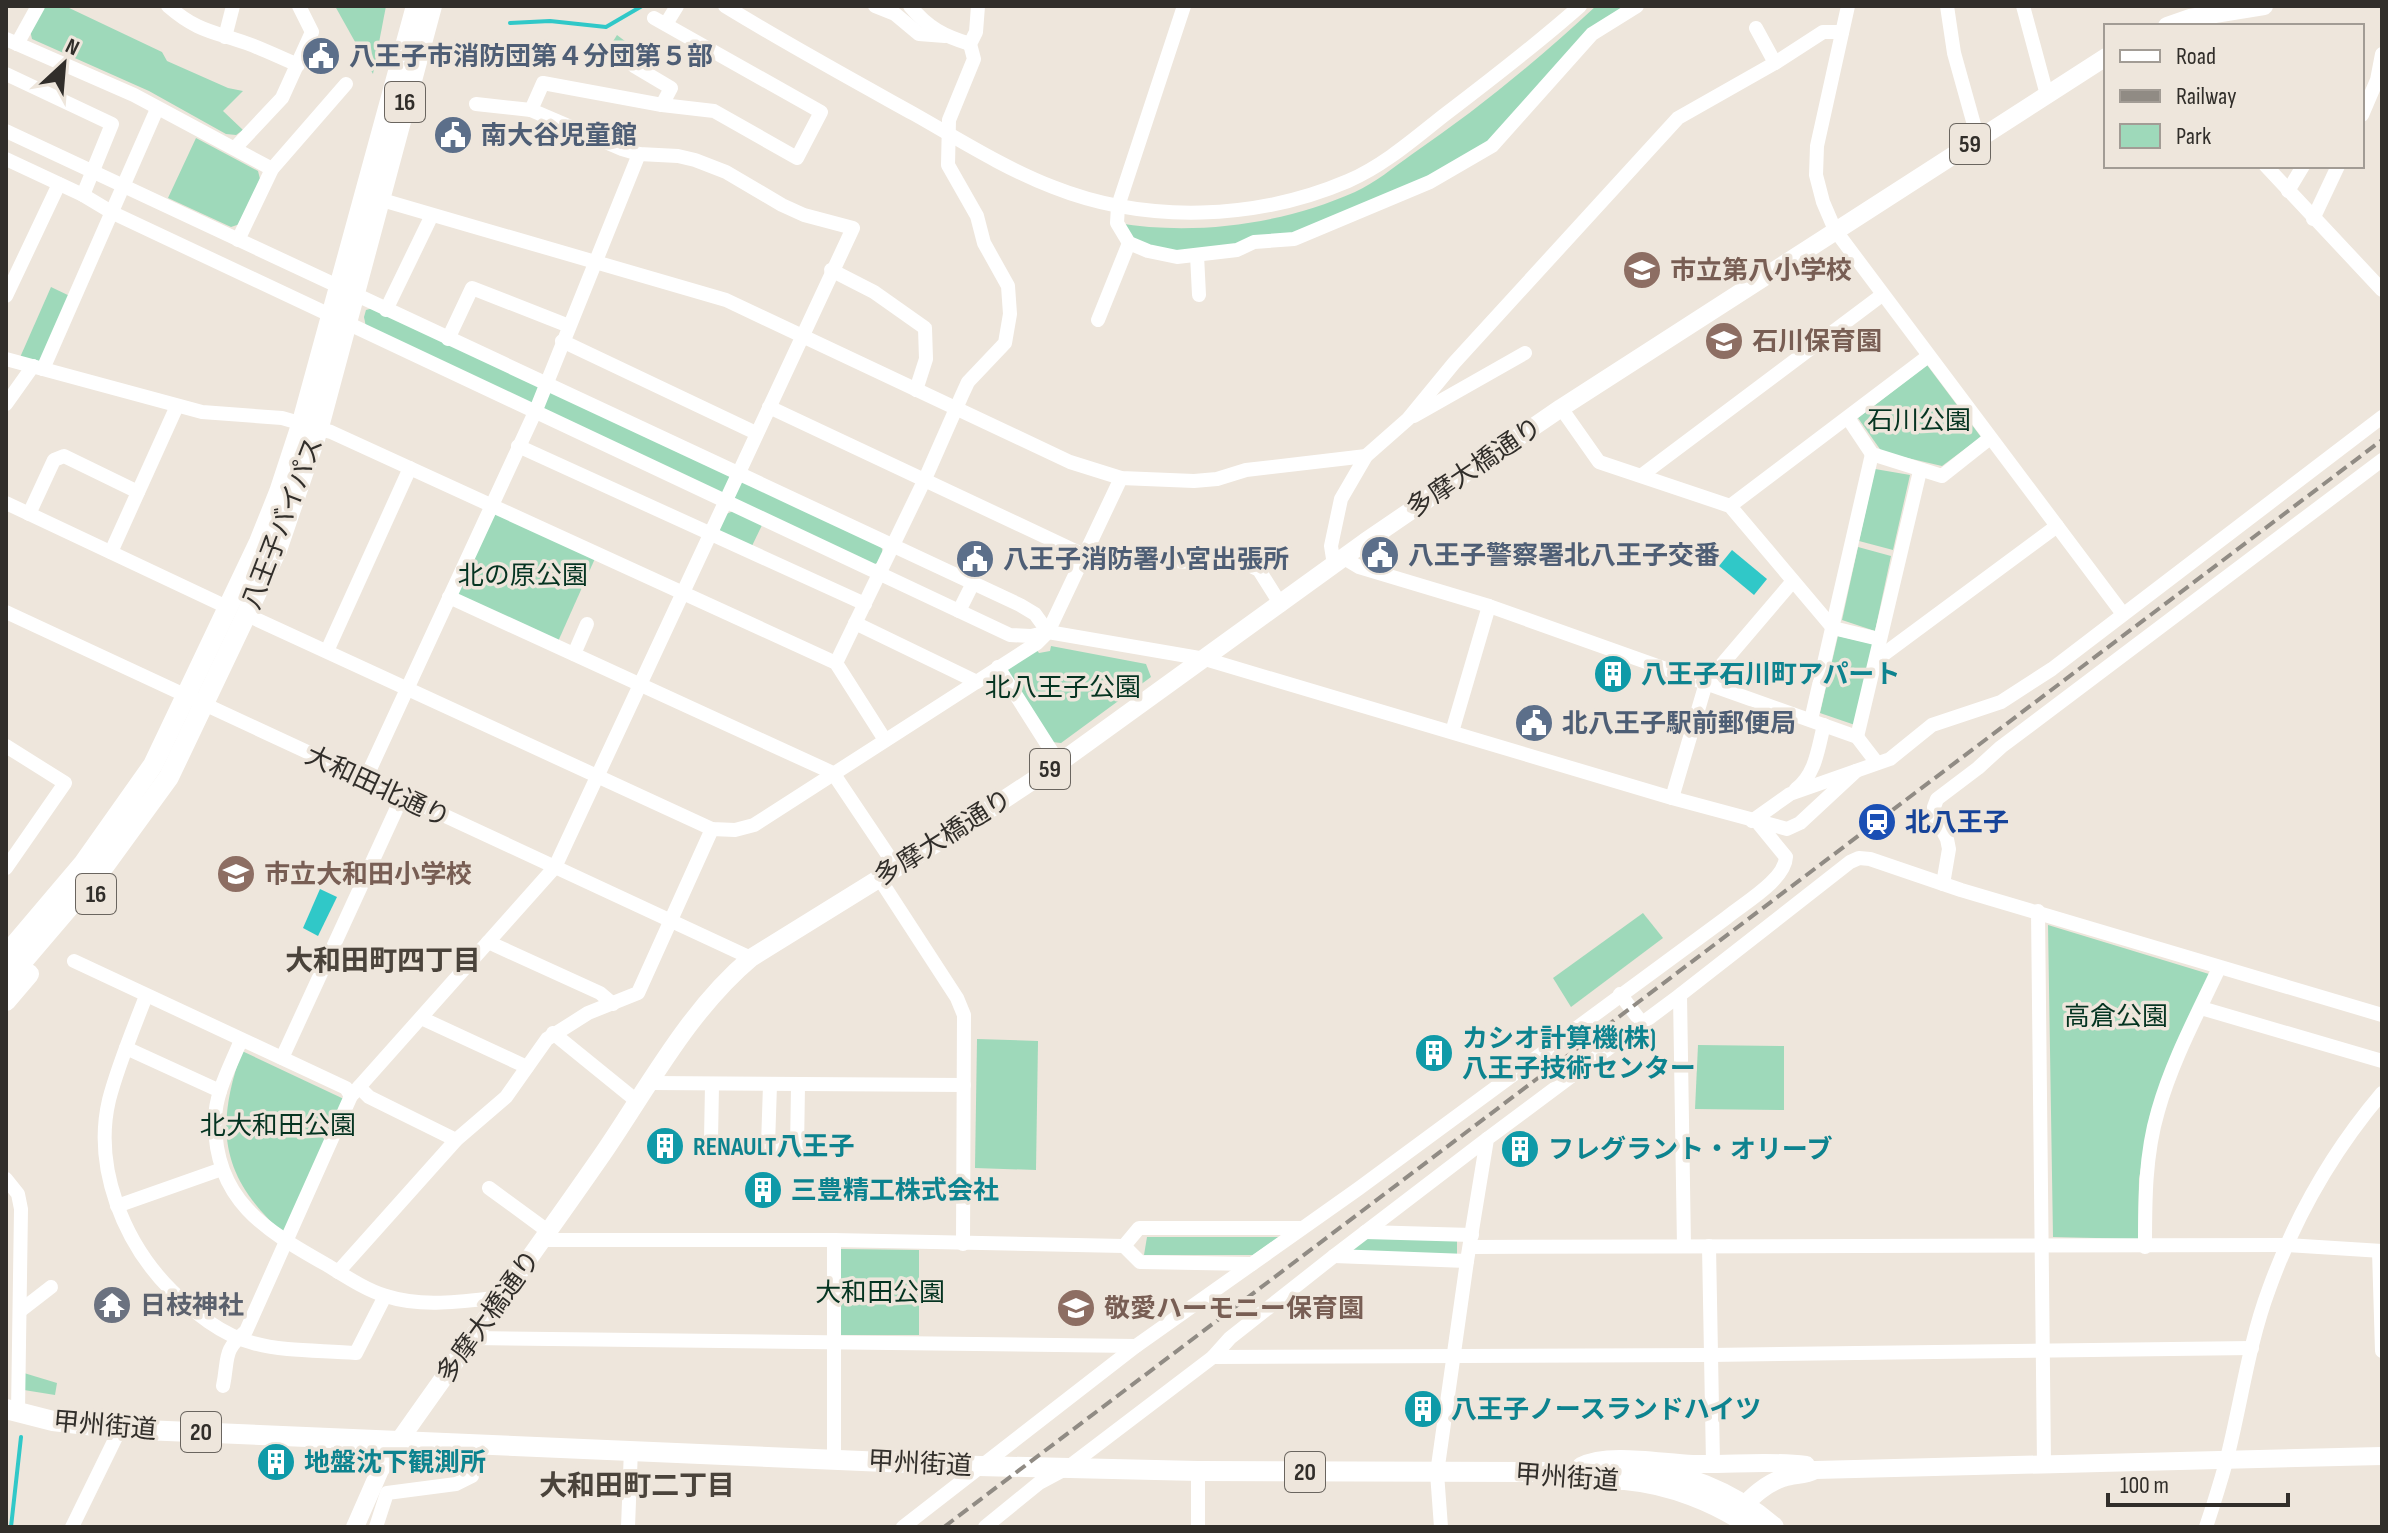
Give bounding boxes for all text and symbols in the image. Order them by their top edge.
north arrow [24,24,104,104]
legend [2104,24,2364,168]
text: N [61,33,83,62]
public building icon: 八王子市消防団第４分団第５部 [300,35,342,77]
place label: 八王子市消防団第４分団第５部 [349,42,713,73]
text: Road [2176,42,2216,71]
road number: 16 [385,82,425,122]
text: Railway [2176,82,2236,111]
public building icon: 南大谷児童館 [432,114,474,156]
place label: 南大谷児童館 [481,121,637,152]
text: Park [2176,122,2211,151]
road number: 59 [1950,124,1990,164]
school or university icon: 市立第八小学校 [1621,249,1663,291]
place label: 市立第八小学校 [1670,256,1852,287]
school or university icon: 石川保育園 [1703,320,1745,362]
place label: 石川保育園 [1752,327,1882,358]
park label: 石川公園 [1867,406,1971,437]
street label: 多摩大橋通り [1401,412,1548,525]
street label: 八王子バイパス [236,433,330,614]
public building icon: 八王子警察署北八王子交番 [1359,534,1401,576]
public building icon: 八王子消防署小宮出張所 [954,538,996,580]
place label: 八王子警察署北八王子交番 [1408,541,1720,572]
place label: 八王子消防署小宮出張所 [1003,545,1289,576]
park label: 北の原公園 [458,561,588,592]
building icon: 八王子石川町アパート [1592,653,1634,695]
place label: 八王子石川町アパート [1641,660,1900,691]
park label: 北八王子公園 [985,673,1141,704]
public building icon: 北八王子駅前郵便局 [1513,702,1555,744]
place label: 北八王子駅前郵便局 [1562,709,1796,740]
street label: 大和田北通り [300,740,455,834]
road number: 59 [1030,749,1070,789]
street label: 多摩大橋通り [869,784,1018,893]
station icon: 北八王子 [1856,801,1898,843]
place label: 北八王子 [1905,808,2009,839]
school or university icon: 市立大和田小学校 [215,853,257,895]
place label: 市立大和田小学校 [264,860,472,891]
road number: 16 [76,874,116,914]
district label: 大和田町四丁目 [285,945,481,978]
park label: 高倉公園 [2064,1002,2168,1033]
place label: カシオ計算機(株) 八王子技術センター [1462,1024,1696,1085]
building icon: カシオ計算機(株) 八王子技術センター [1413,1032,1455,1074]
park label: 北大和田公園 [200,1111,356,1142]
building icon: RENAULT八王子 [644,1125,686,1167]
building icon: フレグラント・オリーブ [1499,1128,1541,1170]
place label: RENAULT八王子 [693,1132,854,1163]
place label: フレグラント・オリーブ [1548,1135,1832,1166]
building icon: 三豊精工株式会社 [742,1169,784,1211]
place label: 三豊精工株式会社 [791,1176,999,1207]
street label: 多摩大橋通り [431,1245,548,1389]
park label: 大和田公園 [815,1278,945,1309]
temple icon: 日枝神社 [91,1284,133,1326]
school or university icon: 敬愛ハーモニー保育園 [1055,1287,1097,1329]
place label: 日枝神社 [140,1291,244,1322]
place label: 敬愛ハーモニー保育園 [1104,1294,1364,1325]
building icon: 八王子ノースランドハイツ [1402,1388,1444,1430]
place label: 八王子ノースランドハイツ [1451,1395,1761,1426]
street label: 甲州街道 [52,1407,158,1446]
road number: 20 [181,1412,221,1452]
building icon: 地盤沈下観測所 [255,1441,297,1483]
street label: 甲州街道 [867,1446,973,1483]
place label: 地盤沈下観測所 [304,1448,486,1479]
road number: 20 [1285,1452,1325,1492]
scale bar [2108,1457,2288,1507]
street label: 甲州街道 [1514,1459,1620,1498]
district label: 大和田町二丁目 [539,1470,735,1503]
text: 100 m [2120,1471,2169,1500]

